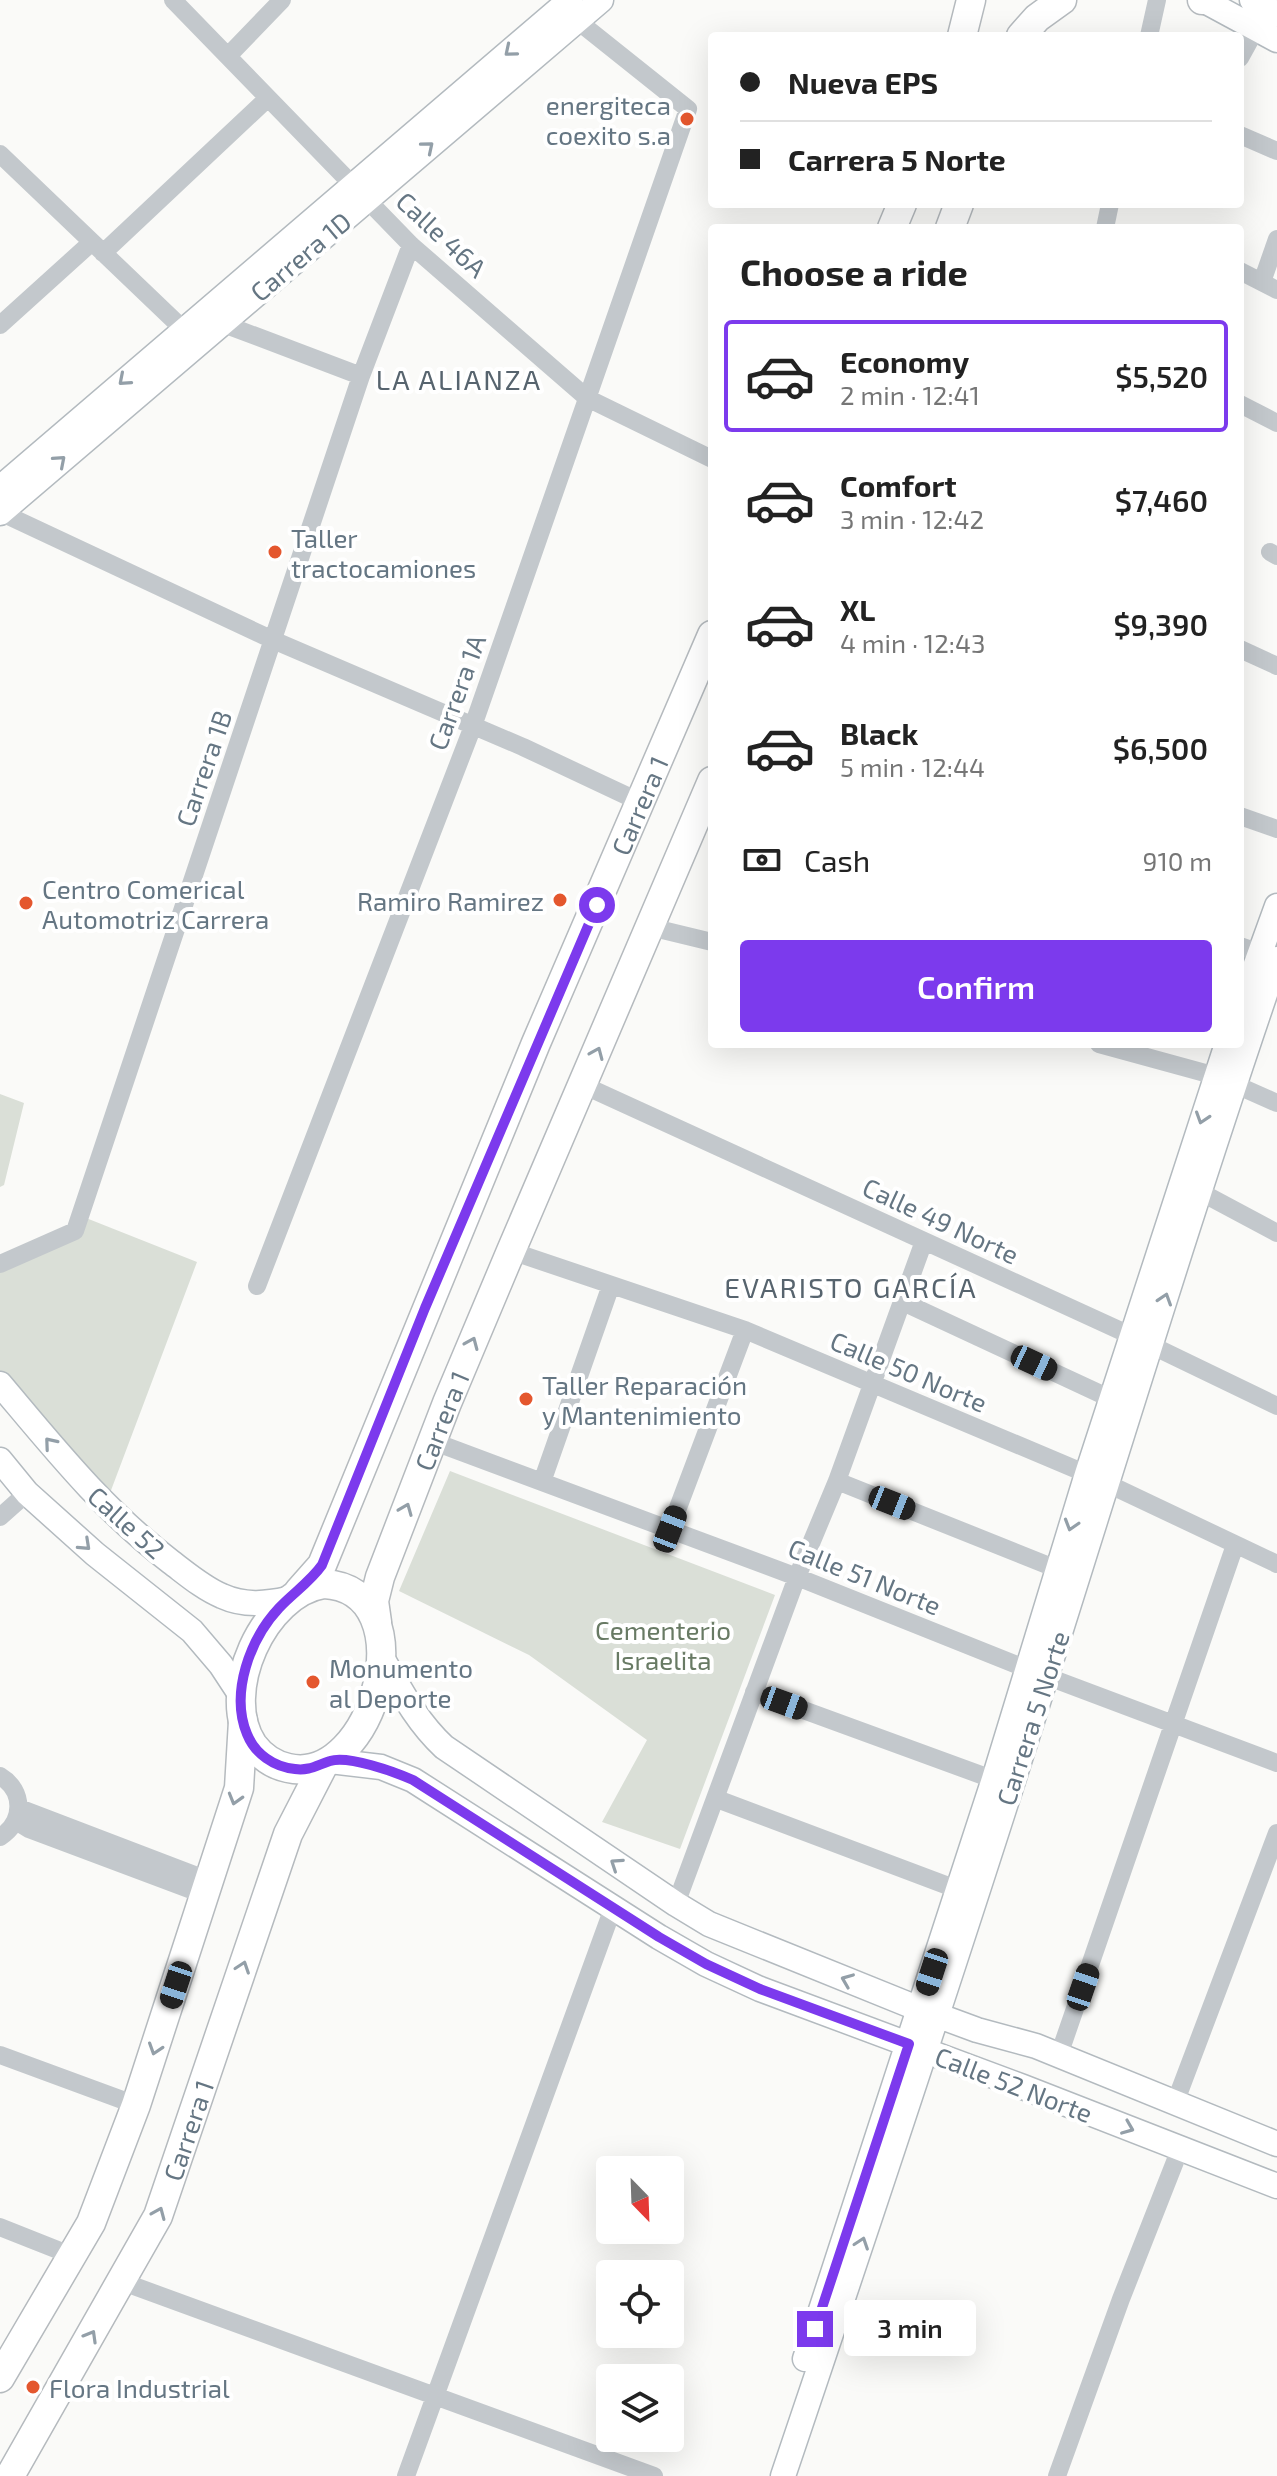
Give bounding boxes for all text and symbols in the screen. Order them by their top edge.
one-way arrow [505,41,520,56]
text: Nueva EPS [788,64,938,100]
place label: energiteca coexito s.a [546,89,671,150]
marker: energiteca coexito s.a [678,110,696,128]
text: Carrera 5 Norte [788,141,1006,177]
one-way arrow [419,142,433,157]
street label: Calle 46A [391,185,493,283]
street label: Carrera 1D [243,205,357,307]
text: Choose a ride [740,250,968,293]
icon: car [744,340,816,412]
text: Economy [840,343,969,379]
text: $5,520 [1115,358,1208,394]
district label: LA ALIANZA [376,362,542,396]
one-way arrow [119,371,134,385]
text: 2 min · 12:41 [840,379,980,410]
one-way arrow [51,456,65,471]
icon: car [744,464,816,536]
text: Comfort [840,467,957,503]
text: $7,460 [1115,482,1208,518]
text: 3 min · 12:42 [840,503,984,534]
place label: Taller tractocamiones [291,522,476,583]
marker: Taller tractocamiones [266,543,284,561]
icon: car [744,588,816,660]
text: XL [840,591,875,627]
text: $9,390 [1113,606,1208,642]
text: 4 min · 12:43 [840,627,985,658]
street label: Carrera 1A [421,630,491,754]
street label: Carrera 1B [169,706,237,830]
icon: car [744,712,816,784]
text: Black [840,715,918,751]
text: $6,500 [1113,730,1208,766]
street label: Carrera 1 [604,751,674,859]
text: 5 min · 12:44 [840,751,985,782]
icon: cash [740,838,784,882]
text: Cash [804,842,870,878]
text: 910 m [1143,845,1212,876]
place label: Centro Comerical Automotriz Carrera [42,873,269,934]
place label: Ramiro Ramirez [357,885,544,916]
route start [579,887,615,923]
marker: Ramiro Ramirez [551,891,569,909]
marker: Centro Comerical Automotriz Carrera [17,894,35,912]
button: Confirm [740,940,1212,1032]
one-way arrow [587,1047,603,1061]
one-way arrow [1196,1110,1212,1124]
street label: Calle 49 Norte [858,1170,1024,1270]
district label: EVARISTO GARCÍA [724,1270,978,1304]
one-way arrow [1155,1293,1171,1307]
street label: Calle 50 Norte [826,1324,992,1418]
one-way arrow [463,1337,479,1351]
car [1007,1342,1061,1384]
street label: Carrera 1 [407,1366,474,1475]
place label: Taller Reparación y Mantenimiento [542,1369,747,1430]
marker: Taller Reparación y Mantenimiento [517,1390,535,1408]
one-way arrow [45,1438,60,1453]
street label: Calle 52 [82,1479,172,1565]
car [865,1483,919,1523]
car [650,1502,690,1556]
one-way arrow [396,1503,412,1517]
one-way arrow [1064,1518,1080,1532]
street label: Calle 51 Norte [784,1531,946,1621]
one-way arrow [76,1535,91,1549]
park label: Cementerio Israelita [595,1614,731,1675]
street label: Carrera 5 Norte [989,1627,1075,1809]
place label: Monumento al Deporte [329,1652,473,1713]
marker: Monumento al Deporte [304,1673,322,1691]
car [757,1684,811,1722]
one-way arrow [228,1791,245,1805]
one-way arrow [610,1859,625,1874]
car [913,1945,951,1999]
car [157,1958,195,2012]
car [1064,1960,1102,2014]
one-way arrow [234,1961,250,1975]
one-way arrow [841,1974,855,1990]
street label: Calle 52 Norte [931,2040,1097,2128]
one-way arrow [148,2041,164,2055]
street label: Carrera 1 [156,2076,219,2184]
one-way arrow [1120,2119,1134,2135]
north arrow [596,2156,684,2244]
map controls [596,2156,684,2452]
one-way arrow [149,2207,165,2221]
one-way arrow [852,2237,868,2251]
button: locate [596,2260,684,2348]
callout: 3 min [843,2301,975,2357]
route end [797,2311,833,2347]
text: 3 min [877,2312,943,2343]
one-way arrow [81,2330,97,2345]
button: layers [596,2364,684,2452]
place label: Flora Industrial [49,2372,230,2403]
marker: Flora Industrial [24,2378,42,2396]

